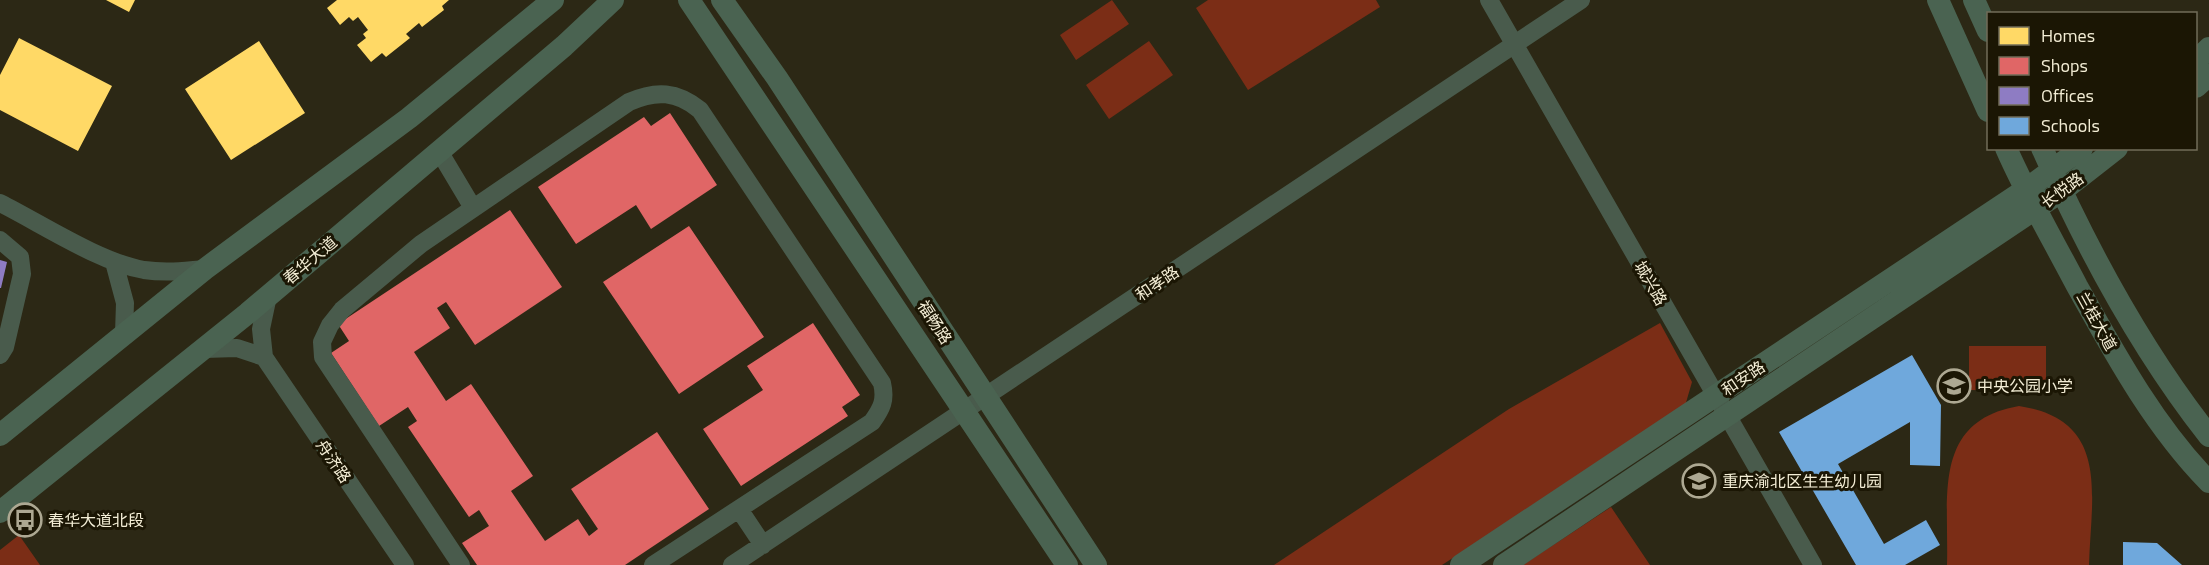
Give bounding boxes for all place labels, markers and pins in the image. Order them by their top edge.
school or university icon: 中央公园小学 [1936,368,1972,404]
place label: 中央公园小学 [1977,374,2073,398]
school or university icon: 重庆渝北区生生幼儿园 [1681,463,1717,499]
place label: 重庆渝北区生生幼儿园 [1722,469,1882,493]
bus stop icon: 春华大道北段 [7,502,43,538]
place label: 春华大道北段 [48,508,144,532]

